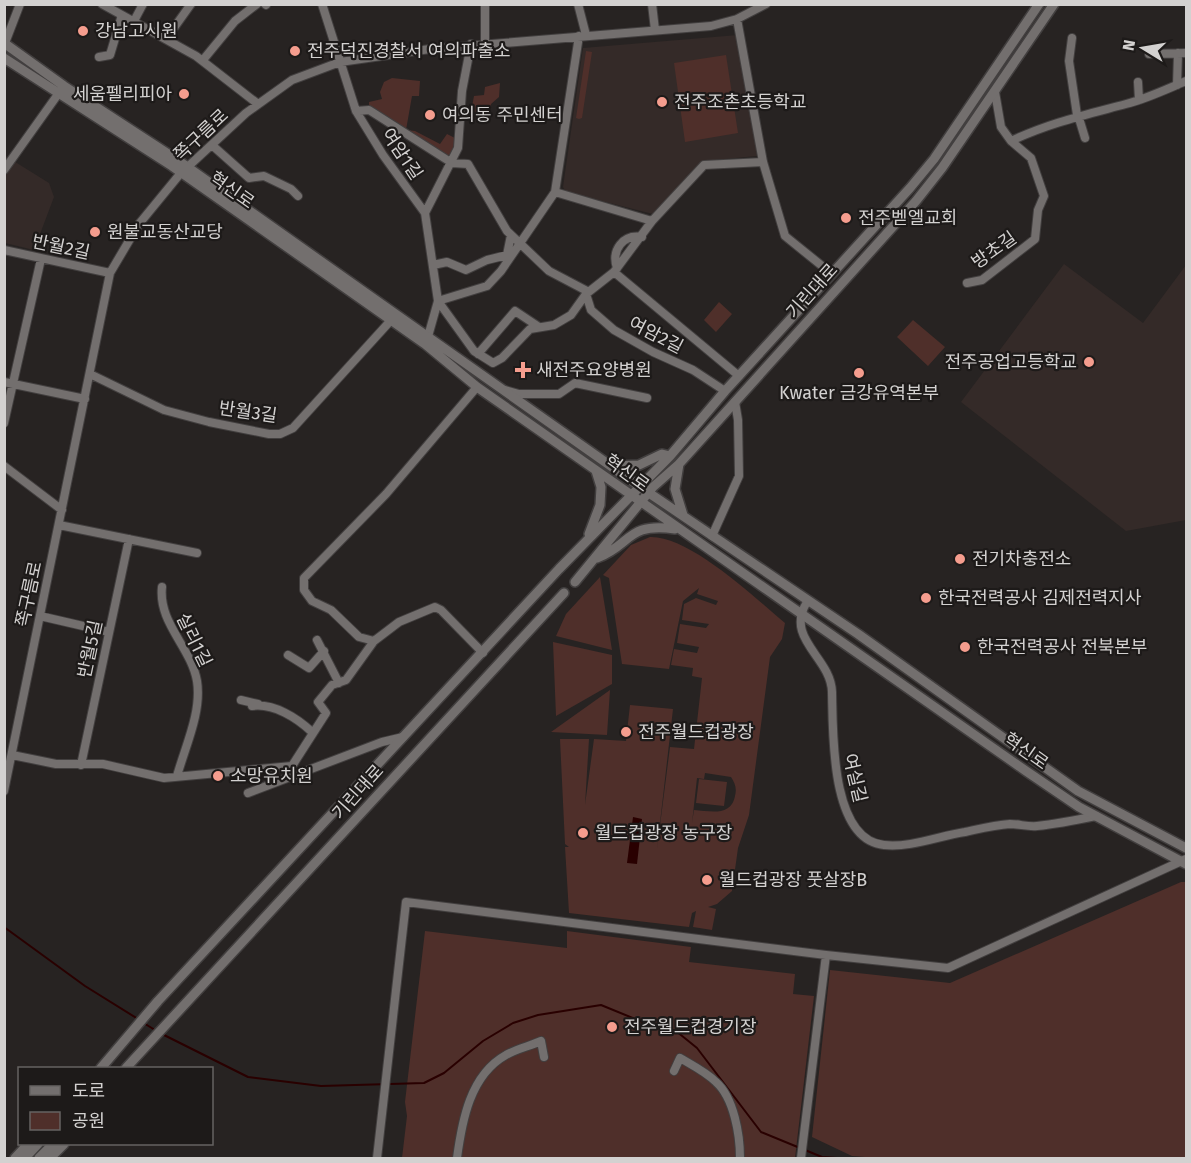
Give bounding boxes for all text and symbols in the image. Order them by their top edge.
north arrow [1113,18,1173,78]
place label: 강남고시원 [95,20,178,42]
marker: 강남고시원 [76,24,90,38]
text: N [1118,38,1139,52]
place label: 전주덕진경찰서 여의파출소 [307,40,511,62]
marker: 전주덕진경찰서 여의파출소 [288,44,302,58]
place label: 세움펠리피아 [73,83,172,105]
marker: 세움펠리피아 [177,87,191,101]
place label: 전주조촌초등학교 [674,91,806,113]
marker: 전주조촌초등학교 [655,95,669,109]
street label: 쪽구름로 [169,104,233,166]
place label: 여의동 주민센터 [442,104,563,126]
marker: 여의동 주민센터 [423,108,437,122]
street label: 여암1길 [377,124,427,184]
street label: 혁신로 [205,167,259,213]
place label: 전주벧엘교회 [858,207,957,229]
marker: 전주벧엘교회 [839,211,853,225]
place label: 원불교동산교당 [107,221,223,243]
marker: 원불교동산교당 [88,225,102,239]
street label: 방초길 [967,227,1021,273]
street label: 반월2길 [30,230,92,264]
street label: 기린대로 [782,259,842,323]
street label: 여암2길 [625,312,687,358]
place label: 전주공업고등학교 [945,351,1077,373]
marker: 전주공업고등학교 [1082,355,1096,369]
place label: 새전주요양병원 [536,359,652,381]
marker: 새전주요양병원 [514,361,532,379]
marker: Kwater 금강유역본부 [852,366,866,380]
place label: Kwater 금강유역본부 [779,382,939,404]
street label: 반월3길 [217,397,279,427]
street label: 혁신로 [600,449,654,497]
place label: 전기차충전소 [972,548,1071,570]
marker: 전기차충전소 [953,552,967,566]
street label: 쪽구름로 [11,559,47,629]
place label: 한국전력공사 김제전력지사 [938,587,1142,609]
marker: 한국전력공사 김제전력지사 [919,591,933,605]
street label: 실리1길 [172,609,216,671]
street label: 반월5길 [73,618,107,680]
place label: 한국전력공사 전북본부 [977,636,1147,658]
marker: 한국전력공사 전북본부 [958,640,972,654]
place label: 전주월드컵광장 [638,721,754,743]
marker: 전주월드컵광장 [619,725,633,739]
street label: 혁신로 [999,728,1053,774]
street label: 여실길 [839,751,871,805]
street label: 기린대로 [328,760,388,824]
place label: 소망유치원 [230,765,313,787]
marker: 소망유치원 [211,769,225,783]
place label: 월드컵광장 농구장 [595,822,732,844]
marker: 월드컵광장 농구장 [576,826,590,840]
place label: 월드컵광장 풋살장B [719,869,867,891]
marker: 월드컵광장 풋살장B [700,873,714,887]
place label: 전주월드컵경기장 [624,1016,756,1038]
marker: 전주월드컵경기장 [605,1020,619,1034]
legend [18,1067,213,1145]
text: 도로 [72,1080,105,1102]
text: 공원 [72,1110,105,1132]

